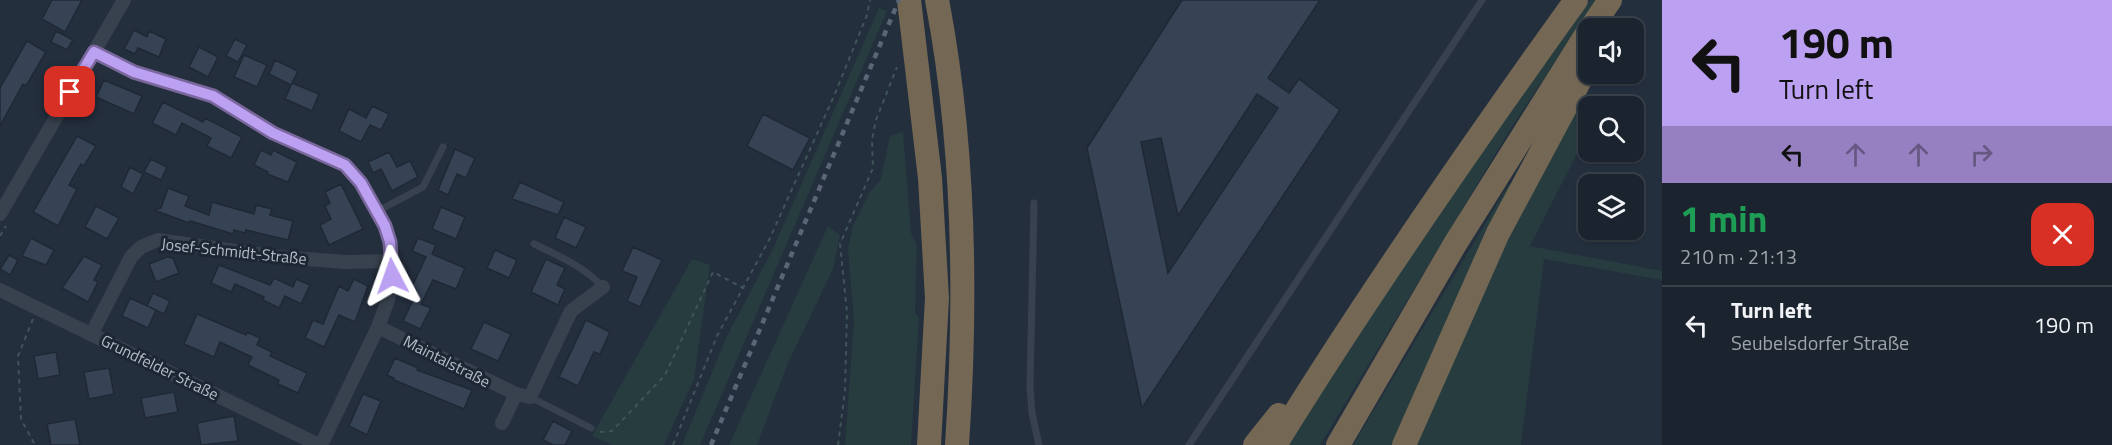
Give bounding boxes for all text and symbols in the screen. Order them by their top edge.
text: 190 m [1779,10,1894,74]
map controls [1578,18,1644,240]
button: sound [1578,18,1644,84]
icon: left [1680,24,1758,102]
pin [44,66,95,117]
text: Turn left [1779,68,1873,109]
icon: arrive [53,75,86,108]
button: search [1578,96,1644,162]
icon: left [1776,138,1809,171]
icon: ahead [1839,138,1872,171]
icon: ahead [1902,138,1935,171]
icon: right [1965,138,1998,171]
button: layers [1578,174,1644,240]
text: 1 min [1680,191,1767,246]
button: close [2031,203,2094,266]
street label: Josef-Schmidt-Straße [160,231,308,271]
text: 210 m · 21:13 [1680,241,1797,272]
position arrow [360,244,424,308]
text: Turn left [1731,293,1812,327]
text: 190 m [2034,308,2094,342]
icon: left [1680,309,1713,342]
text: Seubelsdorfer Straße [1731,327,1909,358]
street label: Grundfelder Straße [97,328,223,406]
street label: Maintalstraße [399,329,495,393]

